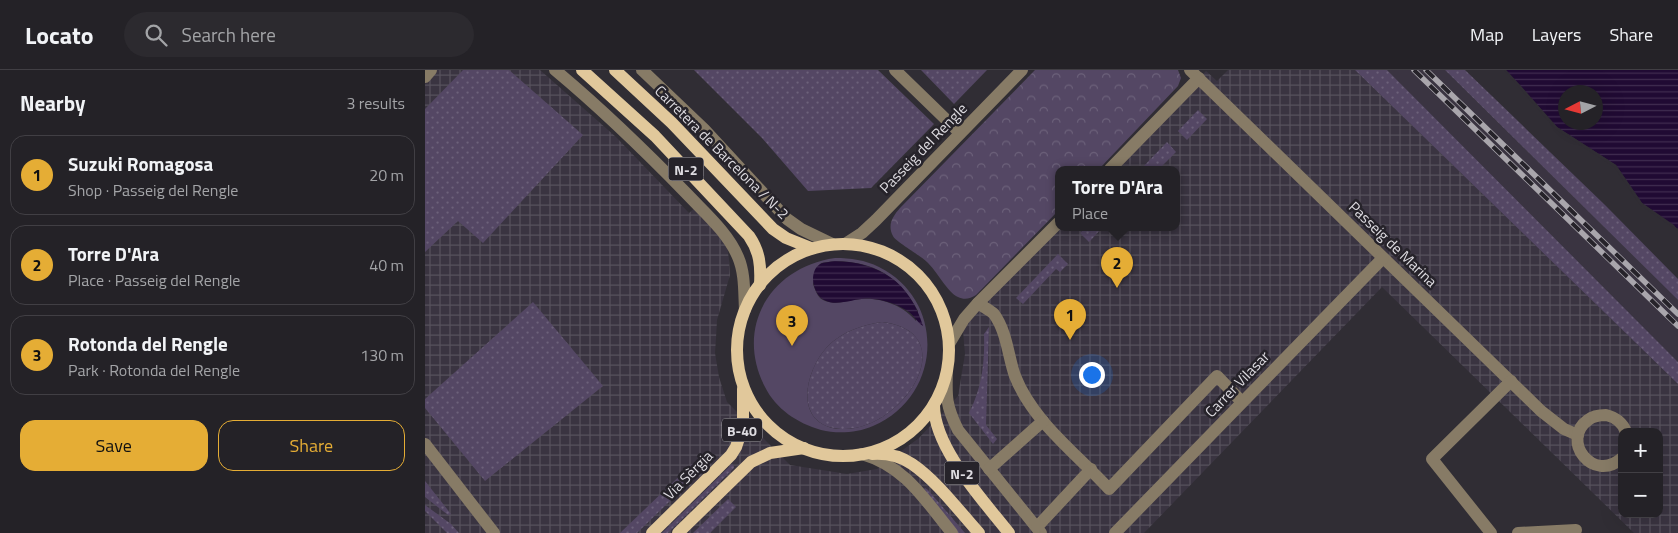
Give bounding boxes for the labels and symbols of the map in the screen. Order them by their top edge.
street label: Carretera de Barcelona / N-2 [651,81,793,223]
north arrow [1558,85,1603,130]
street label: Passeig del Rengle [874,98,972,198]
road number: N-2 [669,158,703,180]
street label: Passeig de Marina [1344,196,1443,293]
pin: 2 [1101,247,1133,288]
pin: 1 [1054,299,1086,340]
pin: 3 [776,305,808,346]
street label: Carrer Vilasar [1199,346,1275,422]
your location [1079,362,1105,388]
road number: B-40 [722,418,762,442]
street label: Via Sèrgia [658,445,718,505]
road number: N-2 [945,462,979,484]

